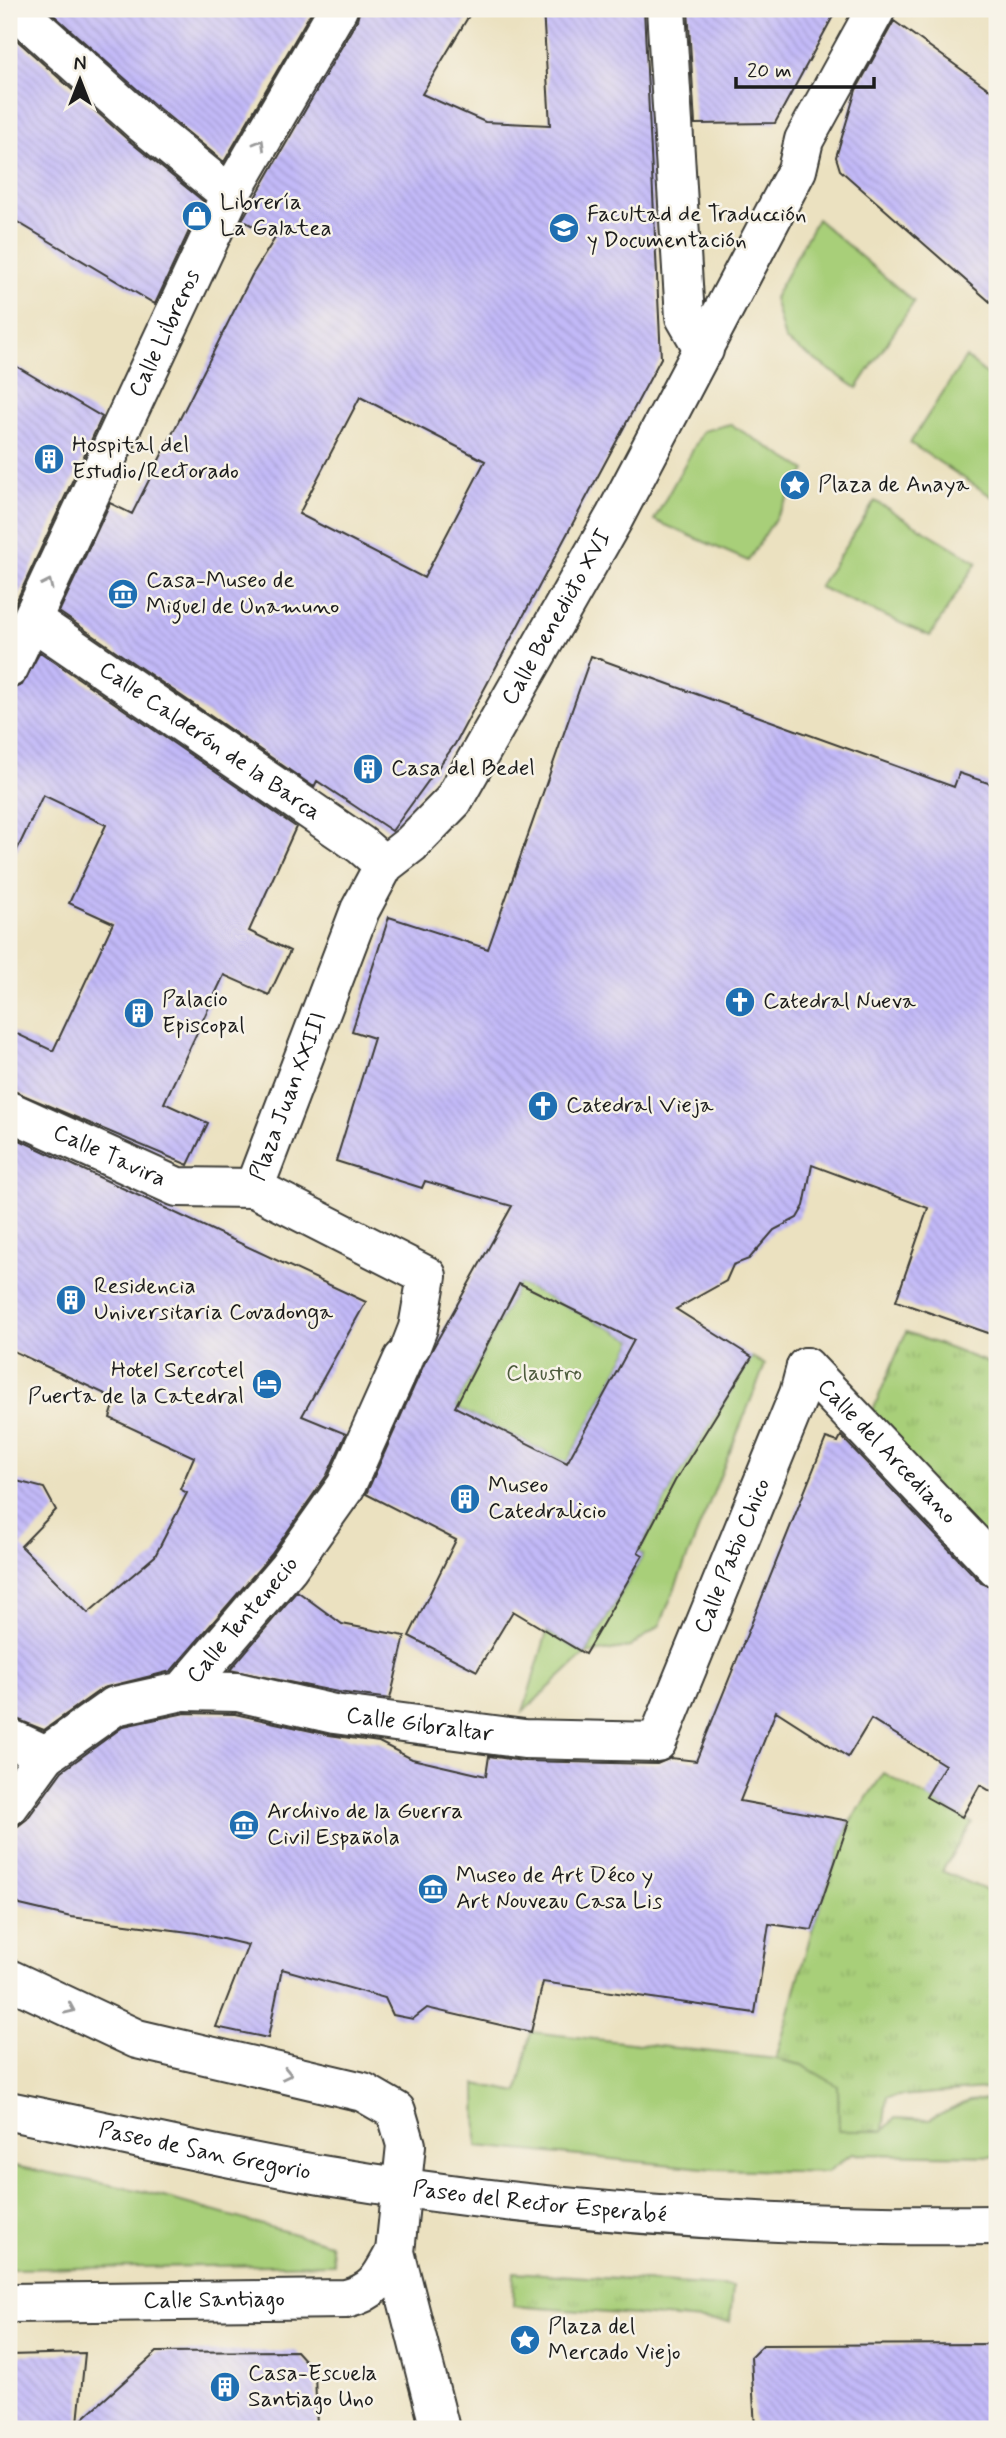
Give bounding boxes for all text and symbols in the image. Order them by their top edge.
north arrow [46,46,116,116]
scale bar [736,46,875,90]
text: N [74,52,86,77]
text: 20 m [747,57,792,85]
one-way arrow [251,139,264,152]
place label: Librería La Galatea [220,188,332,244]
shop icon: Librería La Galatea [180,199,214,233]
place label: Facultad de Traducción y Documentación [587,200,807,256]
school or university icon: Facultad de Traducción y Documentación [547,211,581,245]
street label: Calle Libreros [122,265,208,402]
place label: Hospital del Estudio/Rectorado [72,431,239,487]
building icon: Hospital del Estudio/Rectorado [32,442,66,476]
place icon: Plaza de Anaya [778,468,812,502]
place label: Plaza de Anaya [818,470,970,500]
street label: Calle Benedicto XVI [495,524,619,711]
place label: Casa-Museo de Miguel de Unamuno [146,566,339,624]
museum icon: Casa-Museo de Miguel de Unamuno [106,577,140,611]
one-way arrow [40,579,54,591]
street label: Calle Calderón de la Barca [93,655,326,828]
building icon: Casa del Bedel [351,752,385,786]
place label: Casa del Bedel [391,754,535,784]
place label: Palacio Episcopal [162,985,245,1041]
church icon: Catedral Nueva [723,985,757,1019]
place label: Catedral Nueva [763,987,916,1017]
building icon: Palacio Episcopal [122,996,156,1030]
street label: Plaza Juan XXIII [243,1008,335,1185]
church icon: Catedral Vieja [526,1089,560,1123]
place label: Catedral Vieja [566,1091,714,1121]
street label: Calle Tavira [48,1118,170,1195]
place label: Residencia Universitaria Covadonga [94,1272,333,1330]
building icon: Residencia Universitaria Covadonga [54,1283,88,1317]
place label: Hotel Sercotel Puerta de la Catedral [28,1356,244,1412]
park label: Claustro [506,1359,582,1389]
hotel icon: Hotel Sercotel Puerta de la Catedral [250,1367,284,1401]
street label: Calle del Arcediano [810,1372,963,1531]
place label: Museo Catedralicio [488,1471,606,1527]
street label: Calle Patio Chico [688,1474,778,1638]
building icon: Museo Catedralicio [448,1482,482,1516]
street label: Calle Tentenecio [180,1551,306,1690]
street label: Calle Gibraltar [344,1701,495,1750]
place label: Archivo de la Guerra Civil Española [267,1797,463,1853]
museum icon: Archivo de la Guerra Civil Española [227,1808,261,1842]
place label: Museo de Art Déco y Art Nouveau Casa Lis [456,1861,662,1917]
museum icon: Museo de Art Déco y Art Nouveau Casa Lis [416,1872,450,1906]
one-way arrow [63,2001,75,2015]
one-way arrow [281,2066,293,2081]
street label: Paseo de San Gregorio [96,2115,313,2188]
street label: Paseo del Rector Esperabé [411,2174,668,2231]
street label: Calle Santiago [143,2285,285,2316]
place label: Plaza del Mercado Viejo [548,2312,681,2368]
place icon: Plaza del Mercado Viejo [508,2323,542,2357]
place label: Casa-Escuela Santiago Uno [248,2359,377,2415]
building icon: Casa-Escuela Santiago Uno [208,2370,242,2404]

